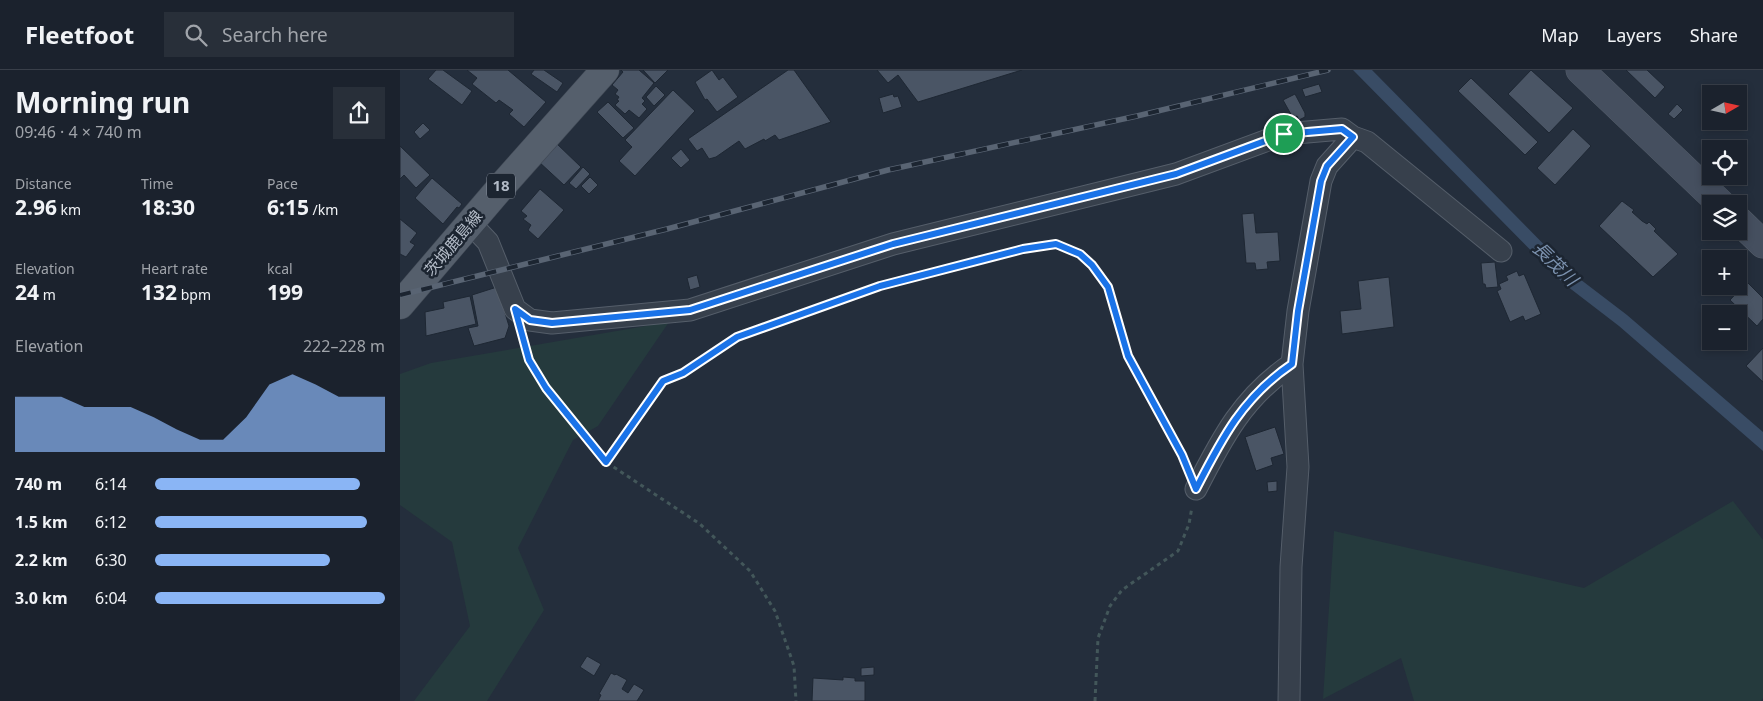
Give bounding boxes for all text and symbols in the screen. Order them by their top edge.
search box [164,12,514,57]
text: Fleetfoot [25,18,134,51]
icon: search [182,21,210,49]
text: Search here [222,22,328,48]
text: Map [1541,23,1579,47]
text: Layers [1607,23,1662,47]
text: Share [1690,23,1738,47]
text: Morning run [15,83,190,121]
north arrow [1702,85,1748,130]
map controls [1702,85,1747,350]
button: share [333,87,385,139]
pin [1263,113,1305,155]
icon: arrive [1270,120,1298,148]
text: 09:46 · 4 × 740 m [15,121,142,143]
button: locate [1702,140,1747,185]
text: Distance [15,174,72,193]
text: Time [141,174,173,193]
text: Pace [267,174,298,193]
road number: 18 [487,174,515,198]
text: 2.96 [15,193,57,221]
text: 18:30 [141,193,195,221]
text: 6:15 [267,193,309,221]
button: layers [1702,195,1747,240]
text: km [57,200,81,219]
text: /km [309,200,338,219]
street label: 茨城鹿島線 [419,205,487,281]
water label: 長茂川 [1528,236,1585,292]
button: + [1702,250,1747,295]
text: Elevation [15,259,75,278]
text: Heart rate [141,259,208,278]
text: kcal [267,259,293,278]
text: 24 [15,278,39,306]
text: 132 [141,278,177,306]
text: 199 [267,278,303,306]
text: m [39,285,56,304]
text: bpm [177,285,211,304]
button: − [1702,305,1747,350]
text: Elevation [15,335,83,357]
text: 222–228 m [303,335,385,357]
text: 740 m [15,473,62,495]
text: 6:14 [95,473,127,495]
text: 1.5 km [15,511,67,533]
text: 6:12 [95,511,127,533]
text: 2.2 km [15,549,67,571]
text: 6:30 [95,549,127,571]
text: 3.0 km [15,587,67,609]
text: 6:04 [95,587,127,609]

